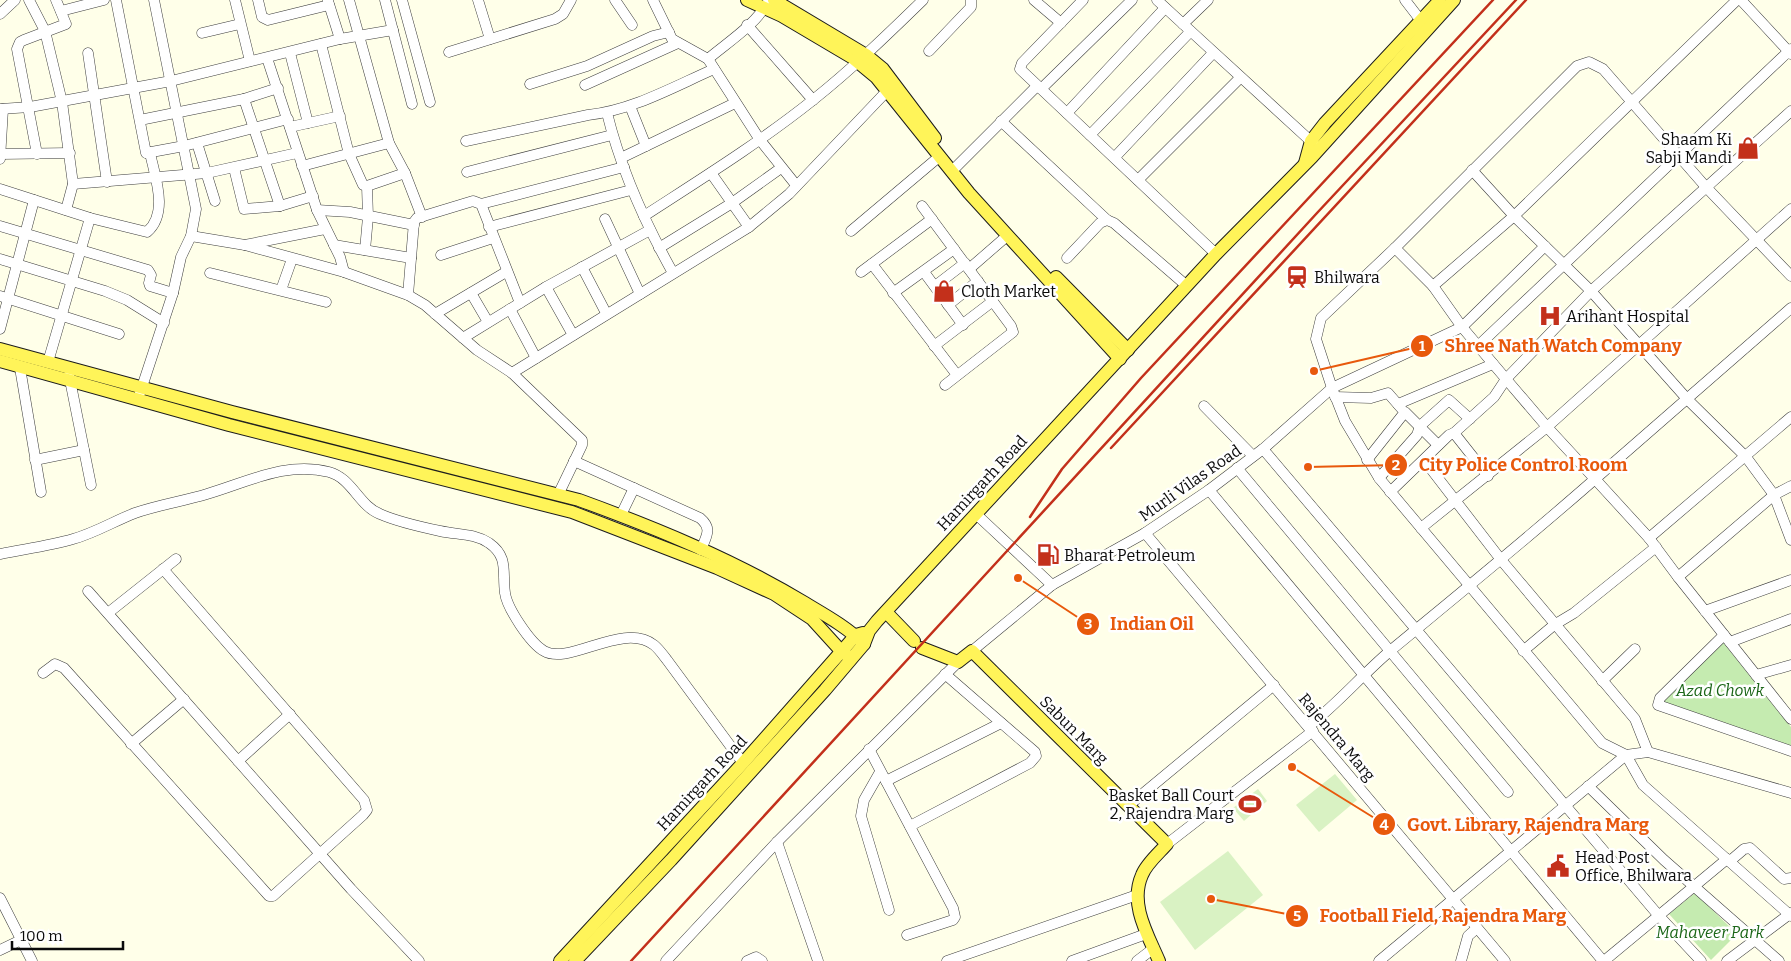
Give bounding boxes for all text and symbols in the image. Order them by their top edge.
place label: Shaam Ki Sabji Mandi [1645,130,1732,167]
shop icon: Shaam Ki Sabji Mandi [1735,135,1761,161]
station icon: Bhilwara [1284,264,1310,290]
place label: Bhilwara [1314,268,1380,287]
shop icon: Cloth Market [931,278,957,304]
place label: Cloth Market [961,282,1056,301]
hospital icon: Arihant Hospital [1537,303,1563,329]
place label: Arihant Hospital [1566,307,1689,326]
callout: Shree Nath Watch Company [1410,329,1692,362]
text: Shree Nath Watch Company [1444,335,1683,357]
text: 1 [1419,337,1426,355]
street label: Hamirgarh Road [933,431,1031,534]
street label: Murli Vilas Road [1135,440,1245,525]
callout: City Police Control Room [1384,448,1638,481]
text: City Police Control Room [1419,454,1627,476]
text: 2 [1392,456,1400,474]
fuel station icon: Bharat Petroleum [1035,542,1061,568]
place label: Bharat Petroleum [1064,546,1195,565]
callout: Indian Oil [1075,607,1204,640]
text: Indian Oil [1110,613,1194,635]
text: 3 [1084,615,1092,633]
park label: Azad Chowk [1675,681,1764,700]
street label: Rajendra Marg [1295,689,1379,785]
street label: Sabun Marg [1036,692,1112,768]
street label: Hamirgarh Road [653,731,751,834]
place label: Basket Ball Court 2, Rajendra Marg [1108,786,1234,823]
sports icon: Basket Ball Court 2, Rajendra Marg [1237,791,1263,817]
callout: Govt. Library, Rajendra Marg [1372,808,1659,841]
text: Govt. Library, Rajendra Marg [1407,814,1650,836]
text: 4 [1379,816,1389,834]
place label: Head Post Office, Bhilwara [1575,848,1692,885]
public building icon: Head Post Office, Bhilwara [1545,853,1571,879]
callout: Football Field, Rajendra Marg [1284,899,1576,932]
text: Football Field, Rajendra Marg [1320,905,1567,927]
text: 5 [1293,907,1301,925]
scale bar [12,918,124,950]
park label: Mahaveer Park [1656,923,1764,942]
text: 100 m [20,927,63,945]

